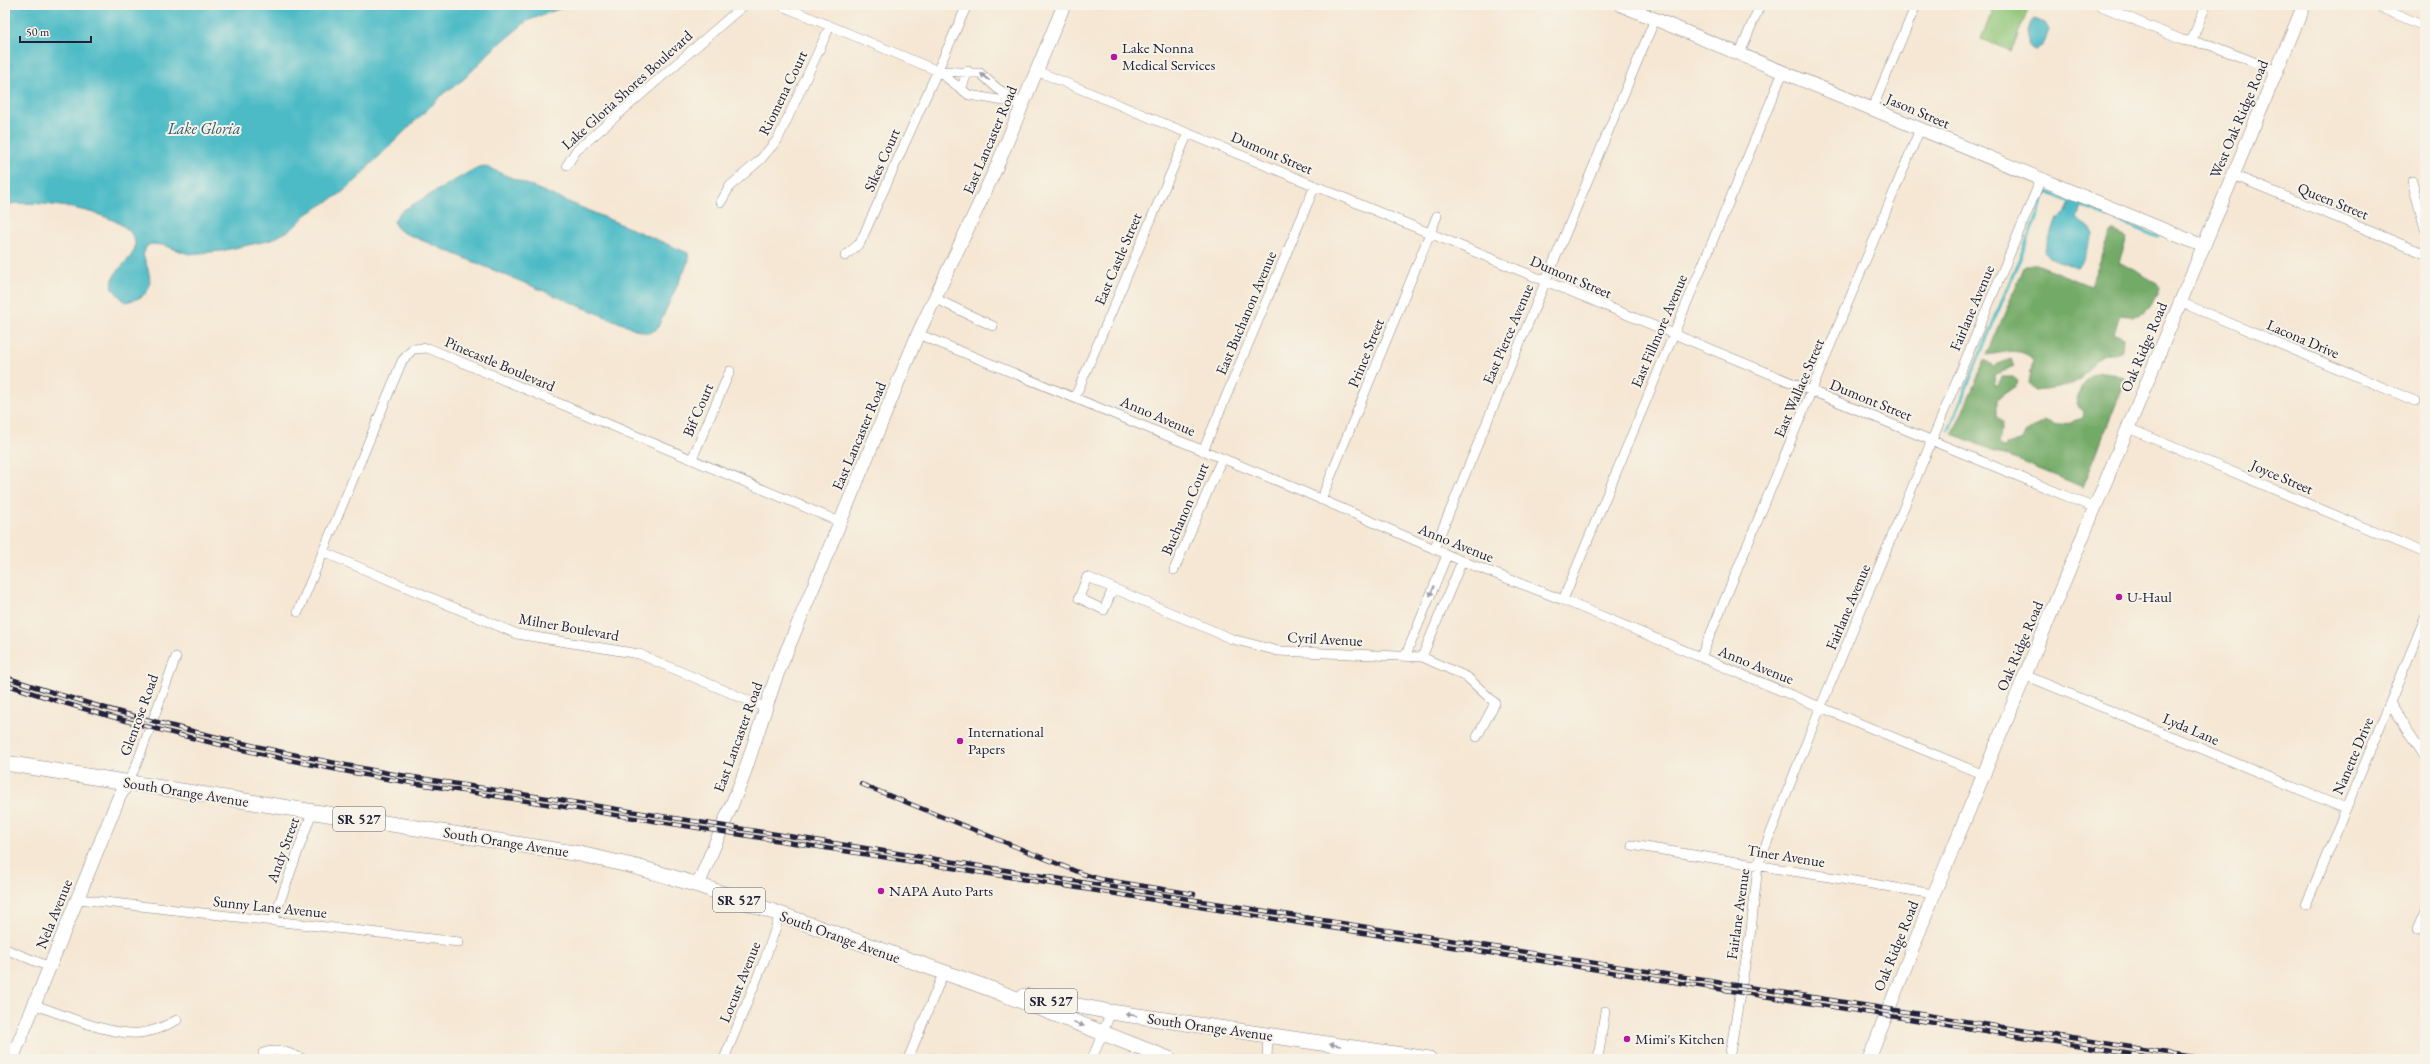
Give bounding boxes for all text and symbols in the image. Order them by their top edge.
scale bar [20,18,91,44]
text: 50 m [26,24,50,40]
street label: Lake Gloria Shores Boulevard [557,26,696,153]
place label: Lake Nonna Medical Services [1122,38,1215,74]
street label: Riomena Court [754,47,811,138]
marker: Lake Nonna Medical Services [1109,52,1119,62]
street label: West Oak Ridge Road [2205,56,2272,181]
one-way arrow [980,73,991,82]
street label: East Lancaster Road [958,82,1021,197]
street label: Jason Street [1882,88,1953,133]
water label: Lake Gloria [166,118,241,139]
street label: Sikes Court [859,125,904,194]
street label: Dumont Street [1228,127,1316,178]
street label: Queen Street [2295,178,2372,223]
street label: East Castle Street [1090,210,1146,308]
street label: East Buchanon Avenue [1211,248,1280,377]
street label: Dumont Street [1527,251,1615,302]
street label: Fairlane Avenue [1945,262,1998,354]
street label: East Fillmore Avenue [1626,271,1691,390]
street label: East Pierce Avenue [1478,281,1537,387]
street label: Oak Ridge Road [2116,298,2171,395]
street label: Prince Street [1343,315,1388,390]
street label: Lacona Drive [2264,315,2342,362]
street label: Pinecastle Boulevard [442,332,559,395]
street label: East Wallace Street [1769,335,1828,440]
street label: Dumont Street [1827,374,1915,425]
street label: East Lancaster Road [827,378,890,493]
street label: Bif Court [678,380,717,439]
street label: Anno Avenue [1117,391,1199,440]
street label: Joyce Street [2246,454,2317,498]
street label: Buchanon Court [1157,459,1213,558]
street label: Anno Avenue [1415,518,1497,566]
street label: Fairlane Avenue [1821,561,1874,653]
one-way arrow [1429,585,1435,596]
place label: U-Haul [2127,587,2172,606]
marker: U-Haul [2114,592,2124,602]
street label: Oak Ridge Road [1992,597,2047,694]
street label: Milner Boulevard [518,608,621,645]
street label: Cyril Avenue [1287,627,1363,650]
street label: Anno Avenue [1715,640,1797,688]
street label: Glenrose Road [115,671,162,758]
street label: East Lancaster Road [709,679,766,795]
street label: Lyda Lane [2160,708,2222,749]
street label: Nanette Drive [2328,714,2377,797]
place label: International Papers [968,722,1044,758]
marker: International Papers [955,736,965,746]
street label: South Orange Avenue [122,772,250,811]
road number: SR 527 [333,807,385,831]
street label: Andy Street [262,814,303,886]
street label: South Orange Avenue [442,822,570,861]
street label: Tiner Avenue [1746,840,1827,871]
street label: Fairlane Avenue [1722,867,1753,960]
street label: Nela Avenue [31,876,76,951]
place label: NAPA Auto Parts [889,881,993,900]
marker: NAPA Auto Parts [876,886,886,896]
road number: SR 527 [713,888,765,912]
street label: Sunny Lane Avenue [212,891,328,922]
street label: Oak Ridge Road [1869,897,1923,994]
street label: South Orange Avenue [777,906,903,967]
street label: Locust Avenue [715,938,764,1025]
road number: SR 527 [1025,989,1077,1013]
street label: South Orange Avenue [1146,1008,1274,1045]
one-way arrow [1125,1012,1137,1018]
one-way arrow [1074,1022,1086,1028]
place label: Mimi's Kitchen [1635,1029,1725,1048]
marker: Mimi's Kitchen [1622,1034,1632,1044]
one-way arrow [1329,1042,1341,1048]

